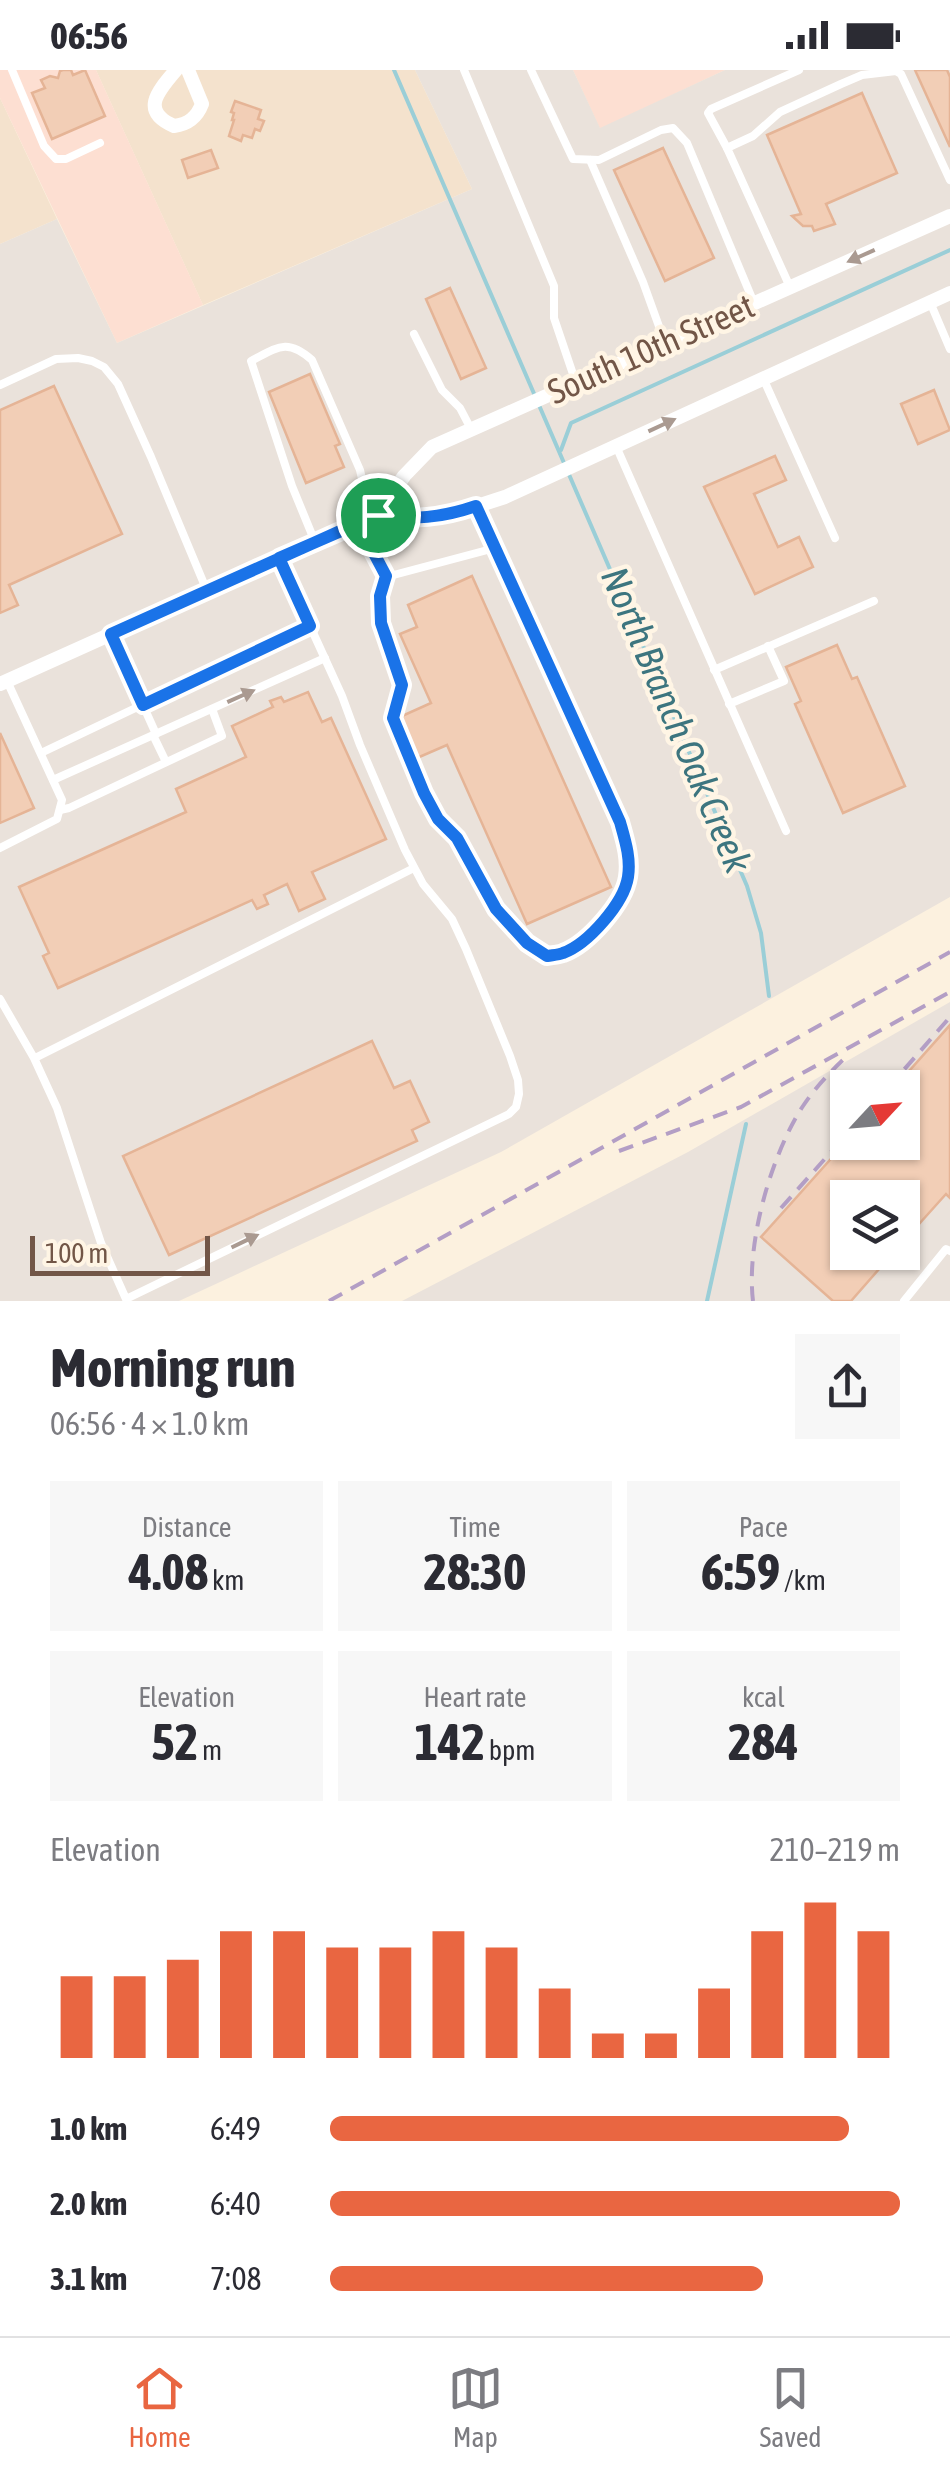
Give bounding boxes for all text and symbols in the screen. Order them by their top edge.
text: 06:56 [50,14,128,57]
one-way arrow [846,247,875,264]
street label: South 10th Street [541,285,760,411]
one-way arrow [648,416,677,433]
pin [336,473,421,558]
icon: arrive [351,488,406,543]
water label: North Branch Oak Creek [593,561,761,880]
one-way arrow [227,687,256,704]
north arrow [830,1070,920,1160]
map controls [830,1070,920,1270]
button: layers [830,1180,920,1270]
scale bar [30,1231,210,1276]
one-way arrow [231,1233,260,1250]
text: 100 m [45,1237,108,1269]
button: share [795,1334,900,1439]
text: Morning run [50,1336,296,1399]
text: 06:56 · 4 × 1.0 km [50,1405,249,1442]
text: Distance [142,1511,232,1543]
text: Time [449,1511,501,1543]
text: Pace [739,1511,788,1543]
text: 4.08 [129,1543,208,1601]
text: 28:30 [424,1543,526,1601]
text: 6:59 [701,1543,780,1601]
text: km [208,1564,245,1596]
text: /km [780,1564,826,1596]
text: Elevation [138,1681,235,1713]
text: Heart rate [423,1681,527,1713]
text: kcal [742,1681,785,1713]
text: 52 [151,1713,198,1771]
text: 142 [414,1713,485,1771]
text: 284 [728,1713,799,1771]
text: m [198,1734,222,1766]
text: bpm [485,1734,536,1766]
text: Elevation [50,1831,161,1868]
text: 210–219 m [770,1831,900,1868]
text: 1.0 km [50,2110,127,2147]
text: 6:49 [210,2110,261,2147]
text: 2.0 km [50,2185,127,2222]
text: 6:40 [210,2185,261,2222]
text: 3.1 km [50,2260,127,2297]
text: 7:08 [210,2260,261,2297]
tab: Home [128,2361,191,2453]
tab: Map [448,2361,503,2453]
tab: Saved [760,2361,822,2453]

